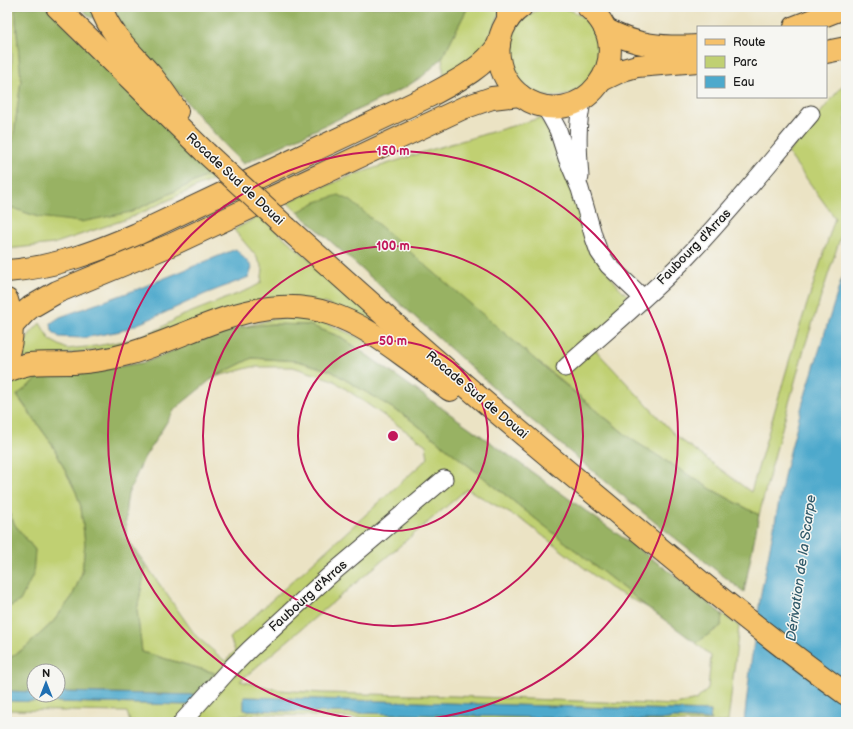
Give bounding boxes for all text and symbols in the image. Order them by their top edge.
legend [697,26,827,98]
text: Route [733,35,765,50]
text: Parc [733,55,757,70]
text: Eau [733,75,754,90]
street label: Rocade Sud de Douai [183,129,287,229]
text: 150 m [377,144,409,159]
street label: Faubourg d'Arras [654,205,735,288]
text: 100 m [376,239,410,254]
text: 50 m [379,334,407,349]
street label: Rocade Sud de Douai [423,348,531,442]
centre of rings [386,429,400,443]
water label: Dérivation de la Scarpe [782,494,820,642]
street label: Faubourg d'Arras [266,556,351,635]
north arrow [26,663,66,703]
text: N [42,667,50,680]

